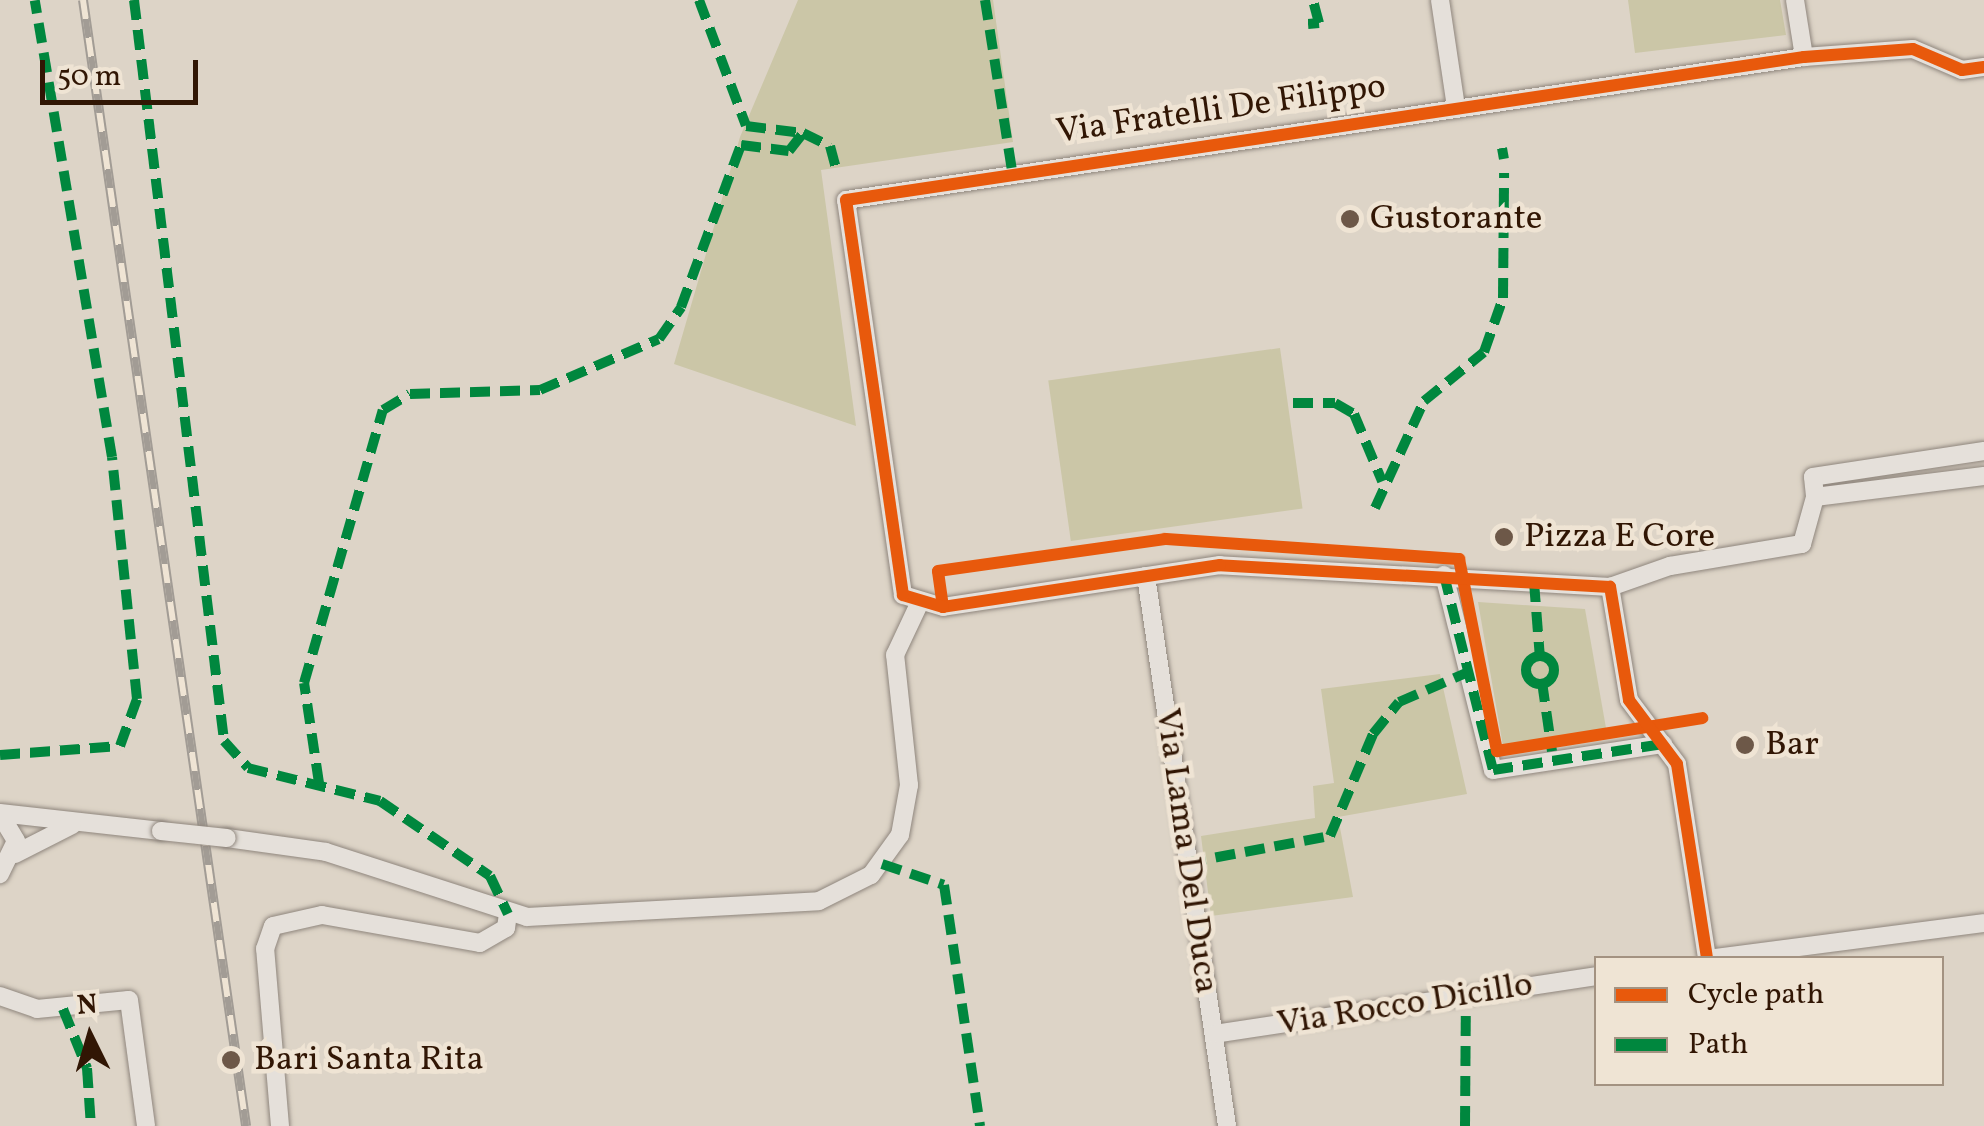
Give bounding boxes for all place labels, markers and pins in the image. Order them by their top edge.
place label: Gustorante [1370,198,1542,240]
marker: Gustorante [1339,208,1361,230]
place label: Pizza E Core [1524,516,1715,558]
marker: Pizza E Core [1493,526,1515,548]
place label: Bar [1765,724,1819,766]
marker: Bar [1734,734,1756,756]
place label: Bari Santa Rita [254,1039,484,1081]
marker: Bari Santa Rita [218,1047,244,1073]

